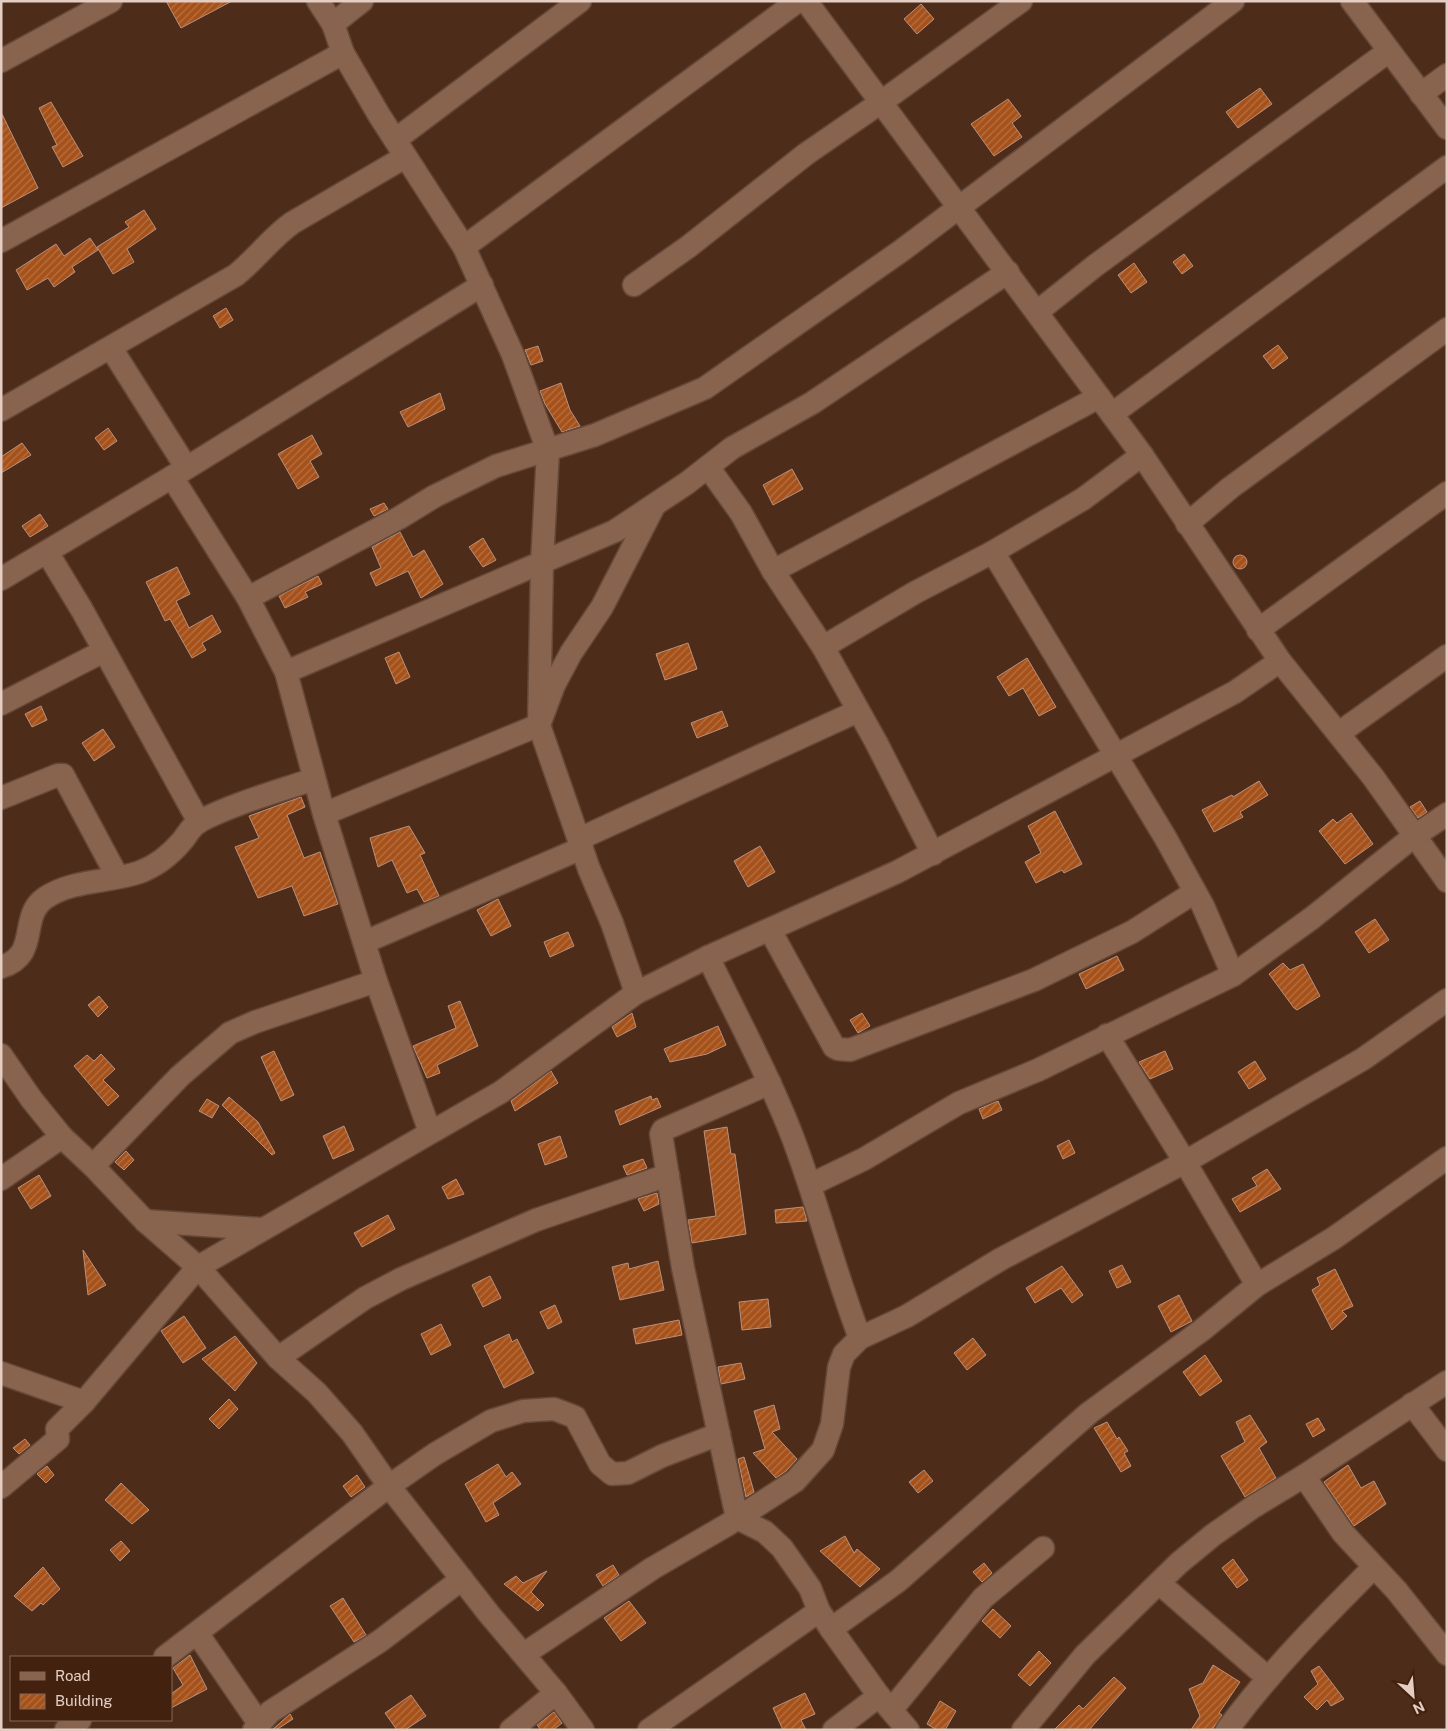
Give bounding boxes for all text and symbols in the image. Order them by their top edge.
legend [10,1656,172,1721]
text: Road [55,1667,91,1684]
north arrow [1388,1671,1438,1721]
text: Building [55,1692,113,1709]
text: N [1410,1698,1427,1717]

